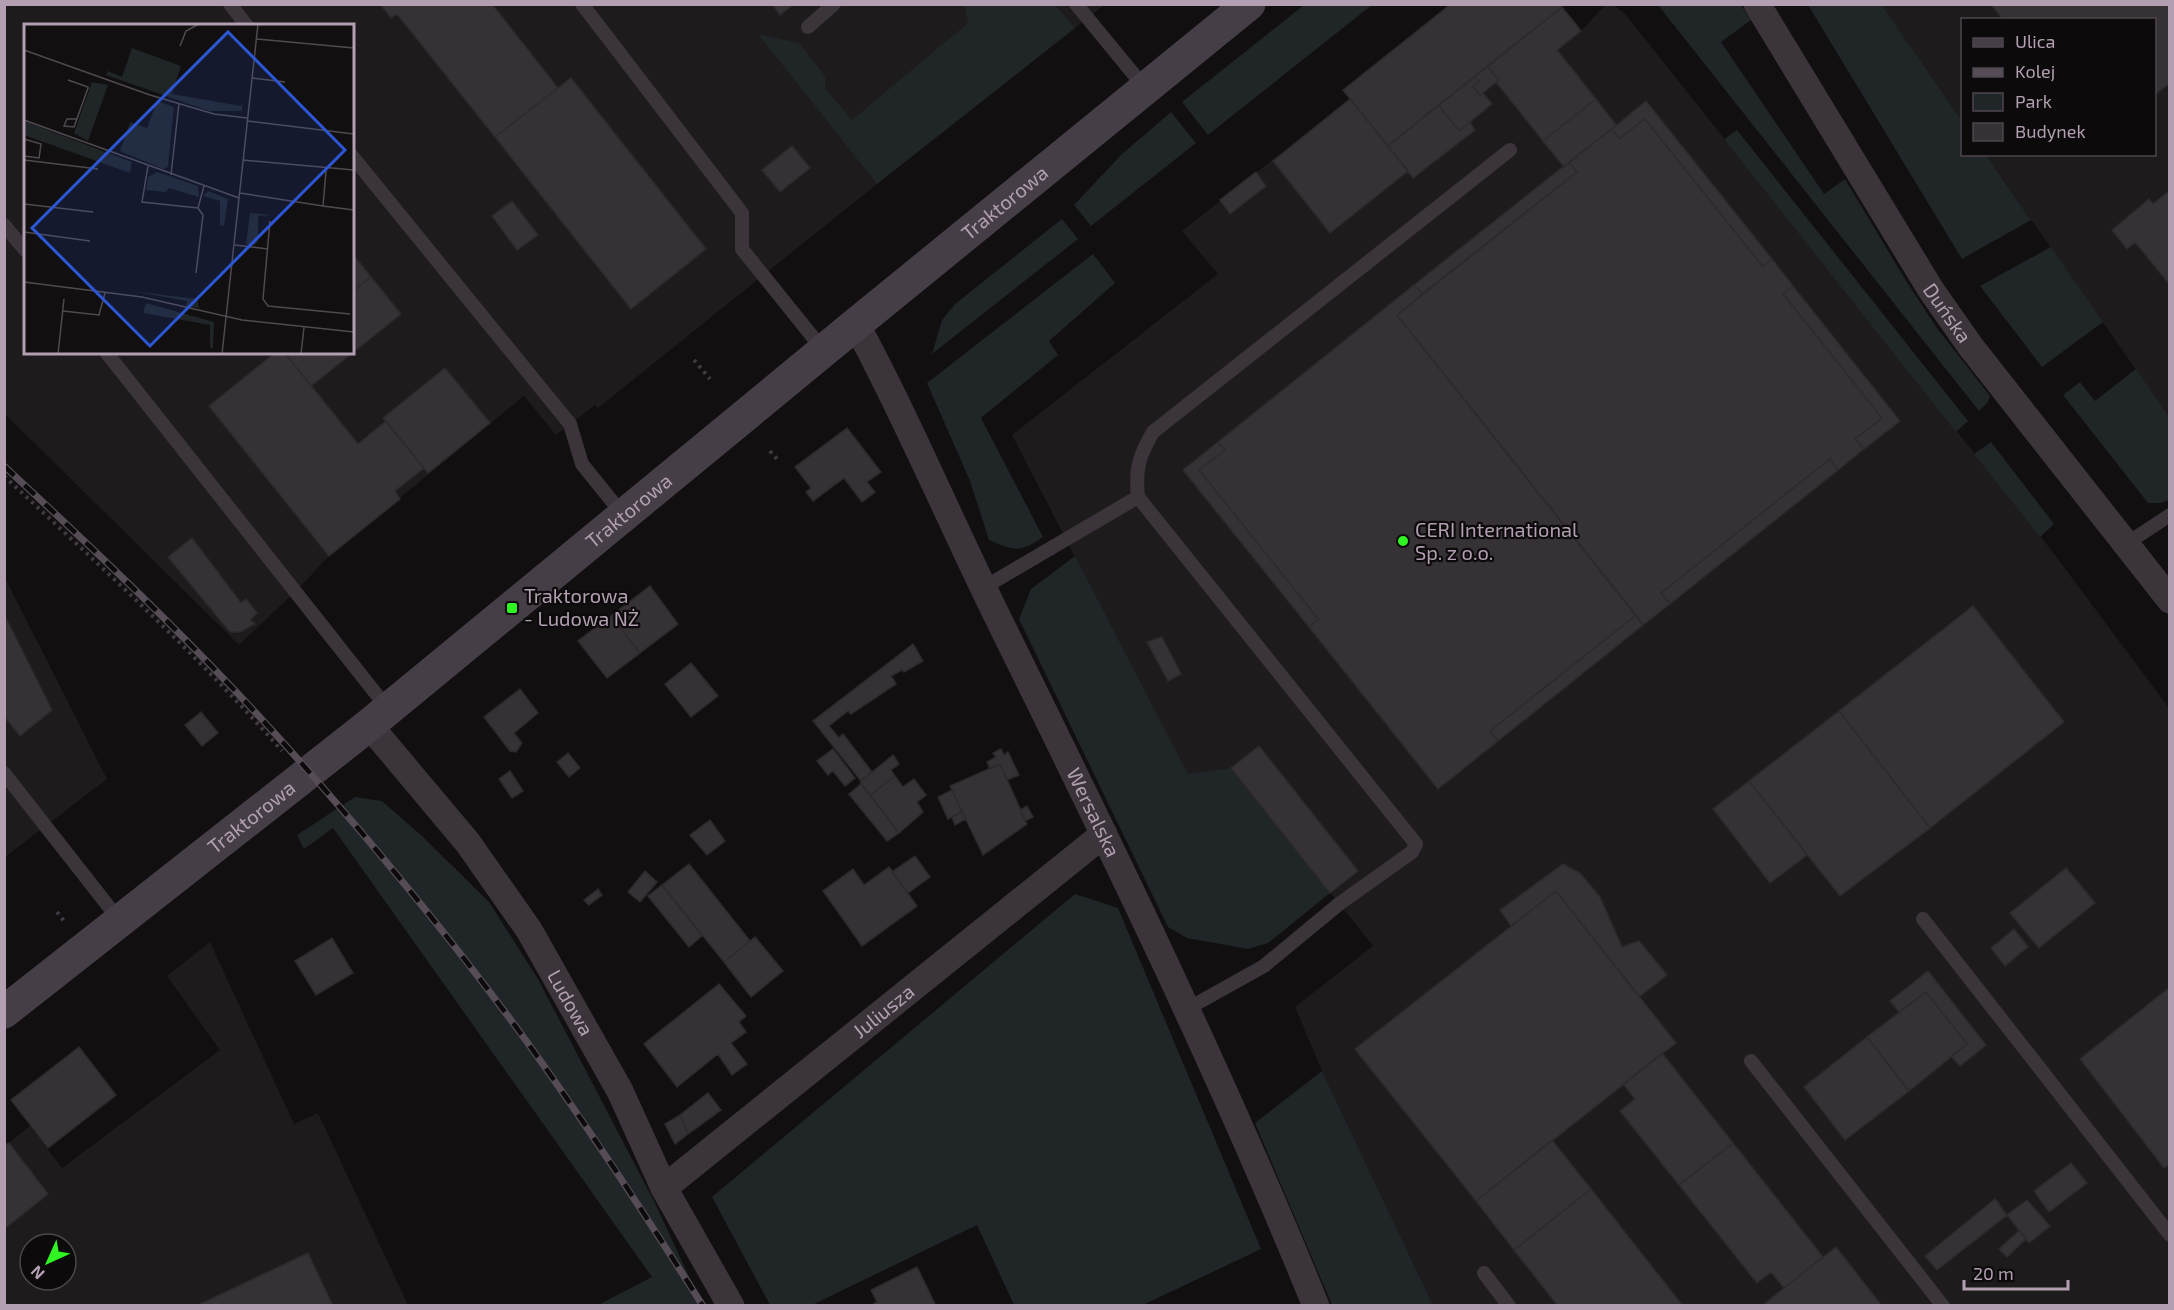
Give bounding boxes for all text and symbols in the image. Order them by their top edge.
legend [1961,18,2156,156]
inset map [24,24,354,354]
text: Ulica [2015,30,2055,52]
text: Kolej [2015,60,2055,82]
text: Park [2015,90,2052,112]
text: Budynek [2015,120,2086,142]
street label: Traktorowa [956,160,1052,244]
street label: Duńska [1919,278,1977,347]
street label: Traktorowa [580,468,676,553]
place label: CERI International Sp. z o.o. [1415,517,1578,564]
marker: CERI International Sp. z o.o. [1396,534,1410,548]
place label: Traktorowa - Ludowa NŻ [524,583,639,630]
marker: Traktorowa - Ludowa NŻ [505,601,519,615]
street label: Wersalska [1062,764,1126,860]
street label: Traktorowa [203,775,299,858]
street label: Ludowa [543,965,599,1040]
street label: Juliusza [848,979,919,1042]
north arrow [18,1232,78,1292]
scale bar [1964,1253,2068,1291]
text: N [26,1262,48,1284]
text: 20 m [1973,1262,2014,1284]

